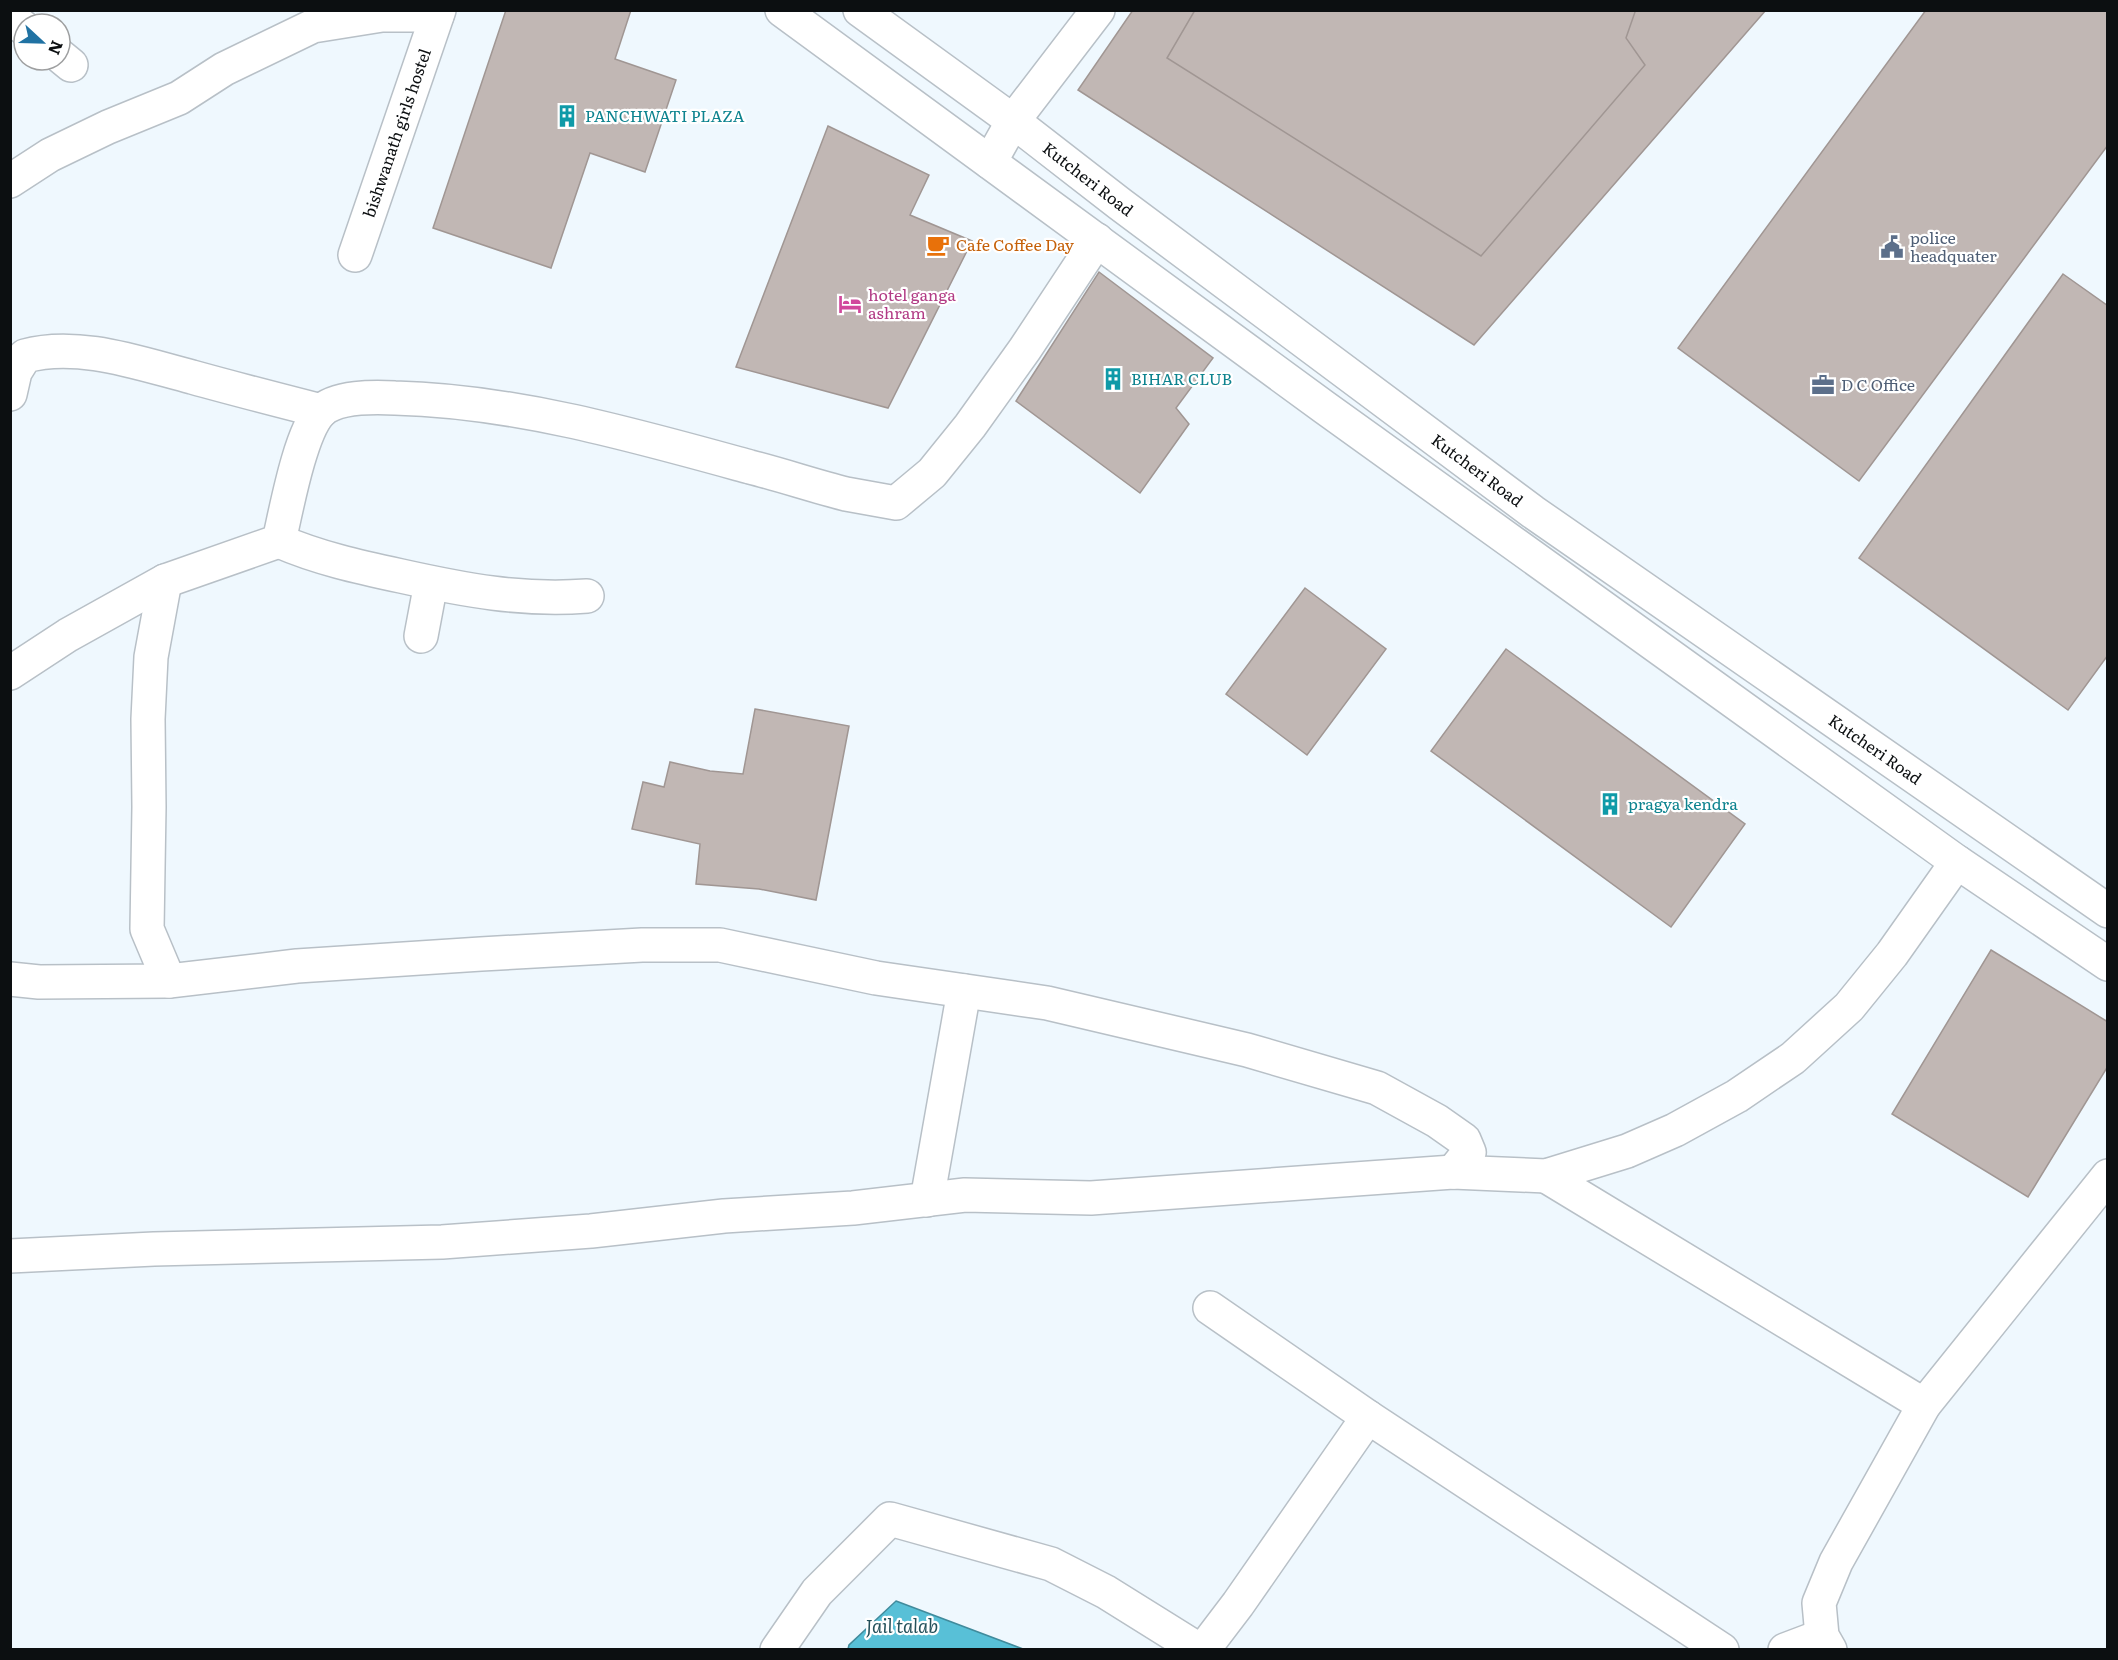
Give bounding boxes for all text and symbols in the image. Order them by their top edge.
north arrow [12,12,72,72]
text: N [43,37,70,59]
street label: bishwanath girls hostel [356,45,436,220]
building icon: PANCHWATI PLAZA [554,103,580,129]
place label: PANCHWATI PLAZA [585,103,745,127]
street label: Kutcheri Road [1038,136,1139,221]
place label: police headquater [1910,225,1997,267]
cafe icon: Cafe Coffee Day [925,232,951,258]
place label: Cafe Coffee Day [956,232,1075,256]
public building icon: police headquater [1879,234,1905,260]
place label: hotel ganga ashram [868,282,956,324]
hotel icon: hotel ganga ashram [837,291,863,317]
building icon: BIHAR CLUB [1100,366,1126,392]
place label: BIHAR CLUB [1131,366,1232,390]
office icon: D C Office [1810,372,1836,398]
place label: D C Office [1841,372,1915,396]
street label: Kutcheri Road [1427,427,1529,512]
street label: Kutcheri Road [1824,708,1927,790]
building icon: pragya kendra [1597,791,1623,817]
place label: pragya kendra [1628,791,1738,815]
water label: Jail talab [866,1612,938,1639]

